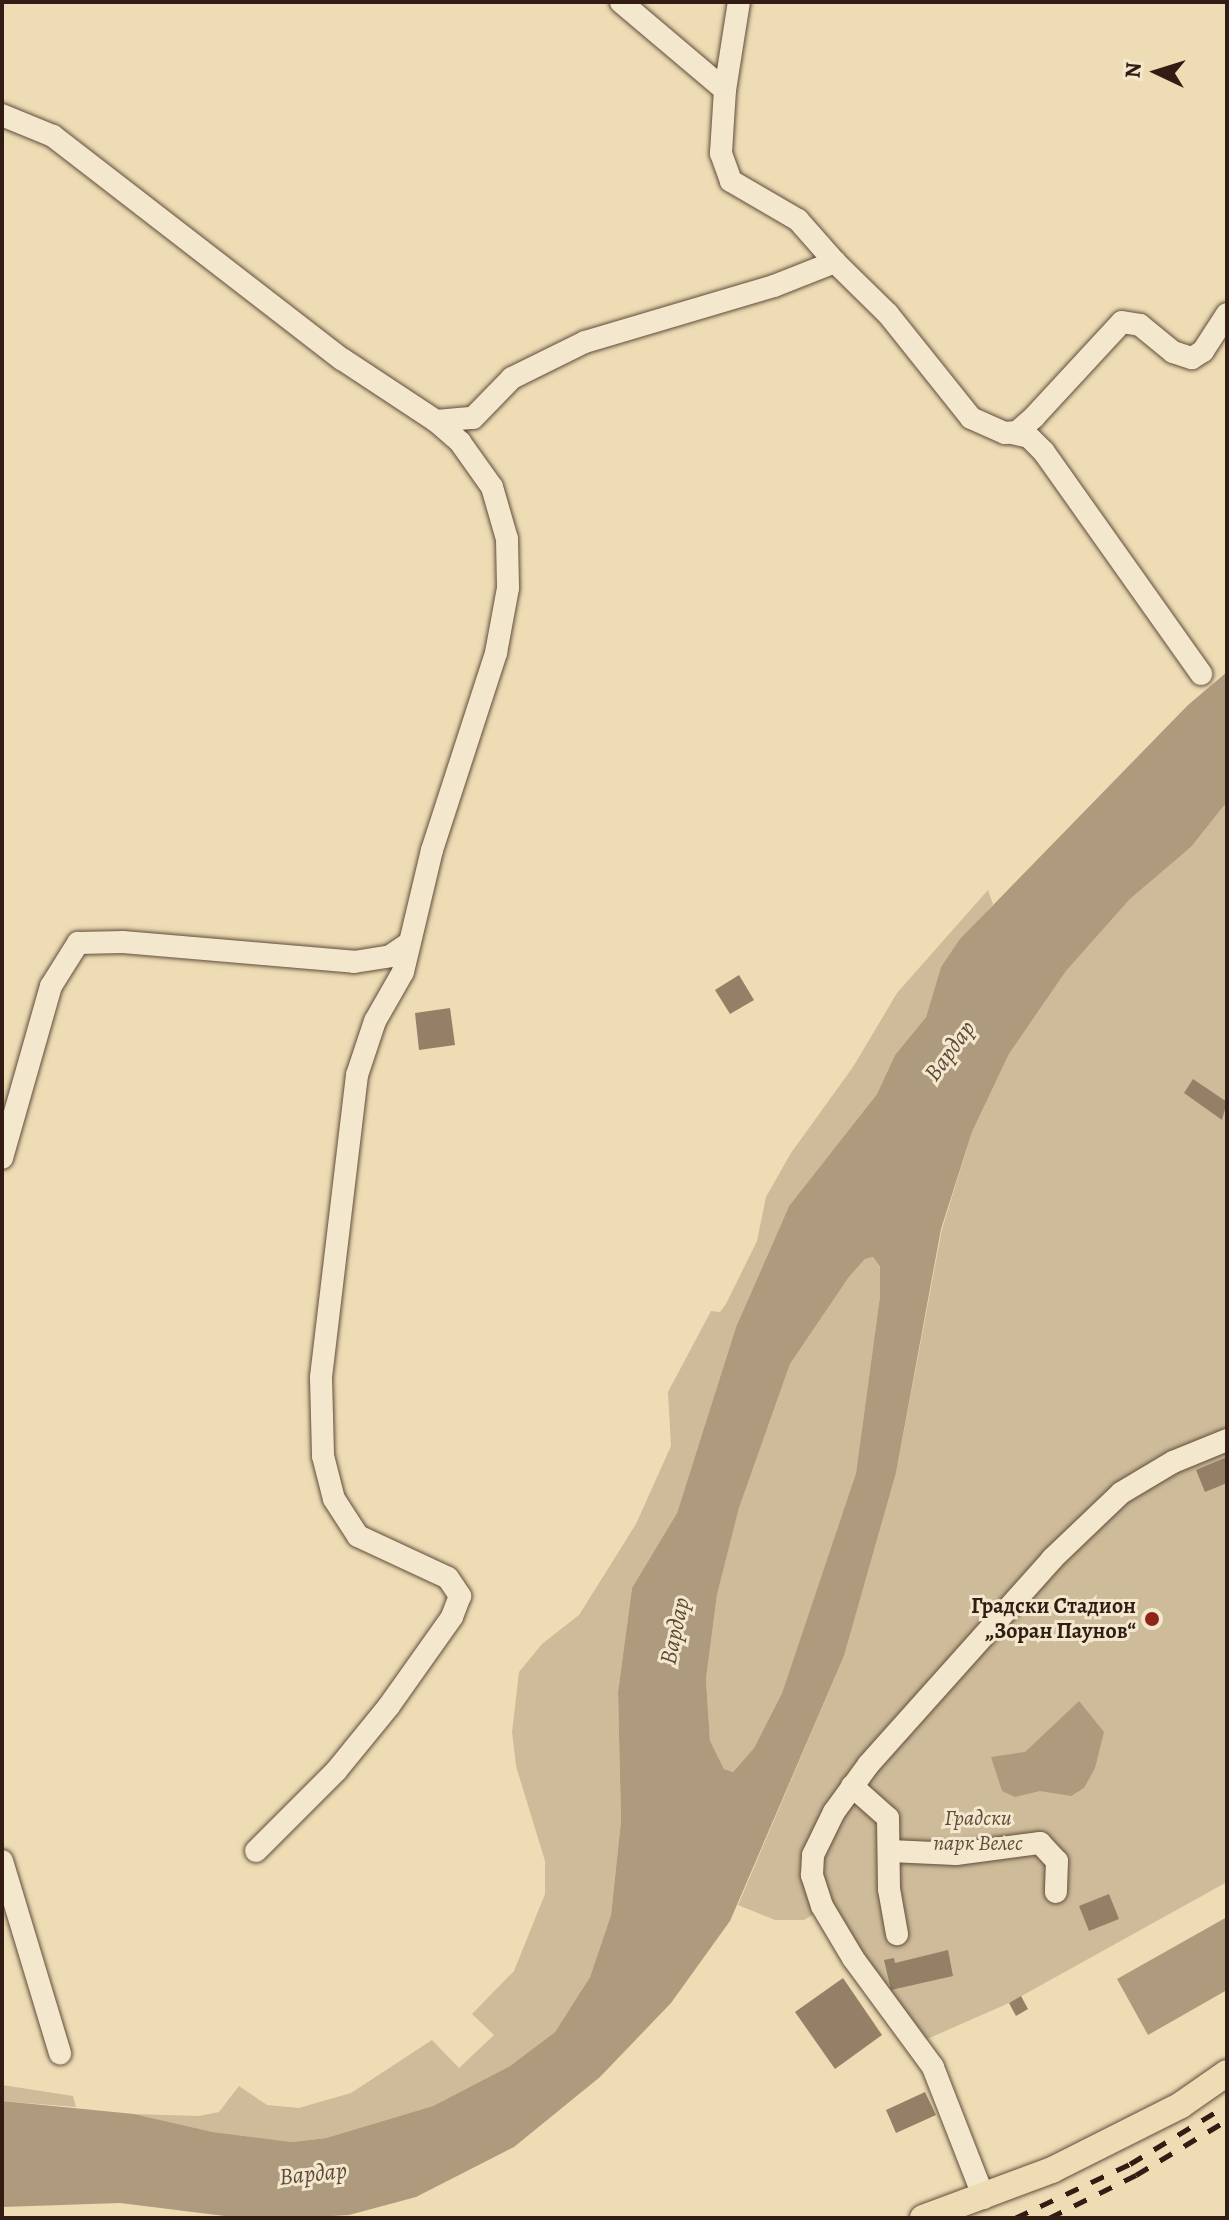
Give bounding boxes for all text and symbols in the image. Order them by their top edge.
north arrow [1117,32,1197,112]
text: N [1118,61,1149,79]
water label: Вардар [918,1015,982,1087]
place label: Градски Стадион „Зоран Паунов“ [971,1593,1136,1644]
water label: Вардар [654,1595,696,1667]
marker: Градски Стадион „Зоран Паунов“ [1143,1610,1161,1628]
park label: Градски парк Велес [933,1805,1023,1856]
water label: Вардар [278,2156,348,2192]

